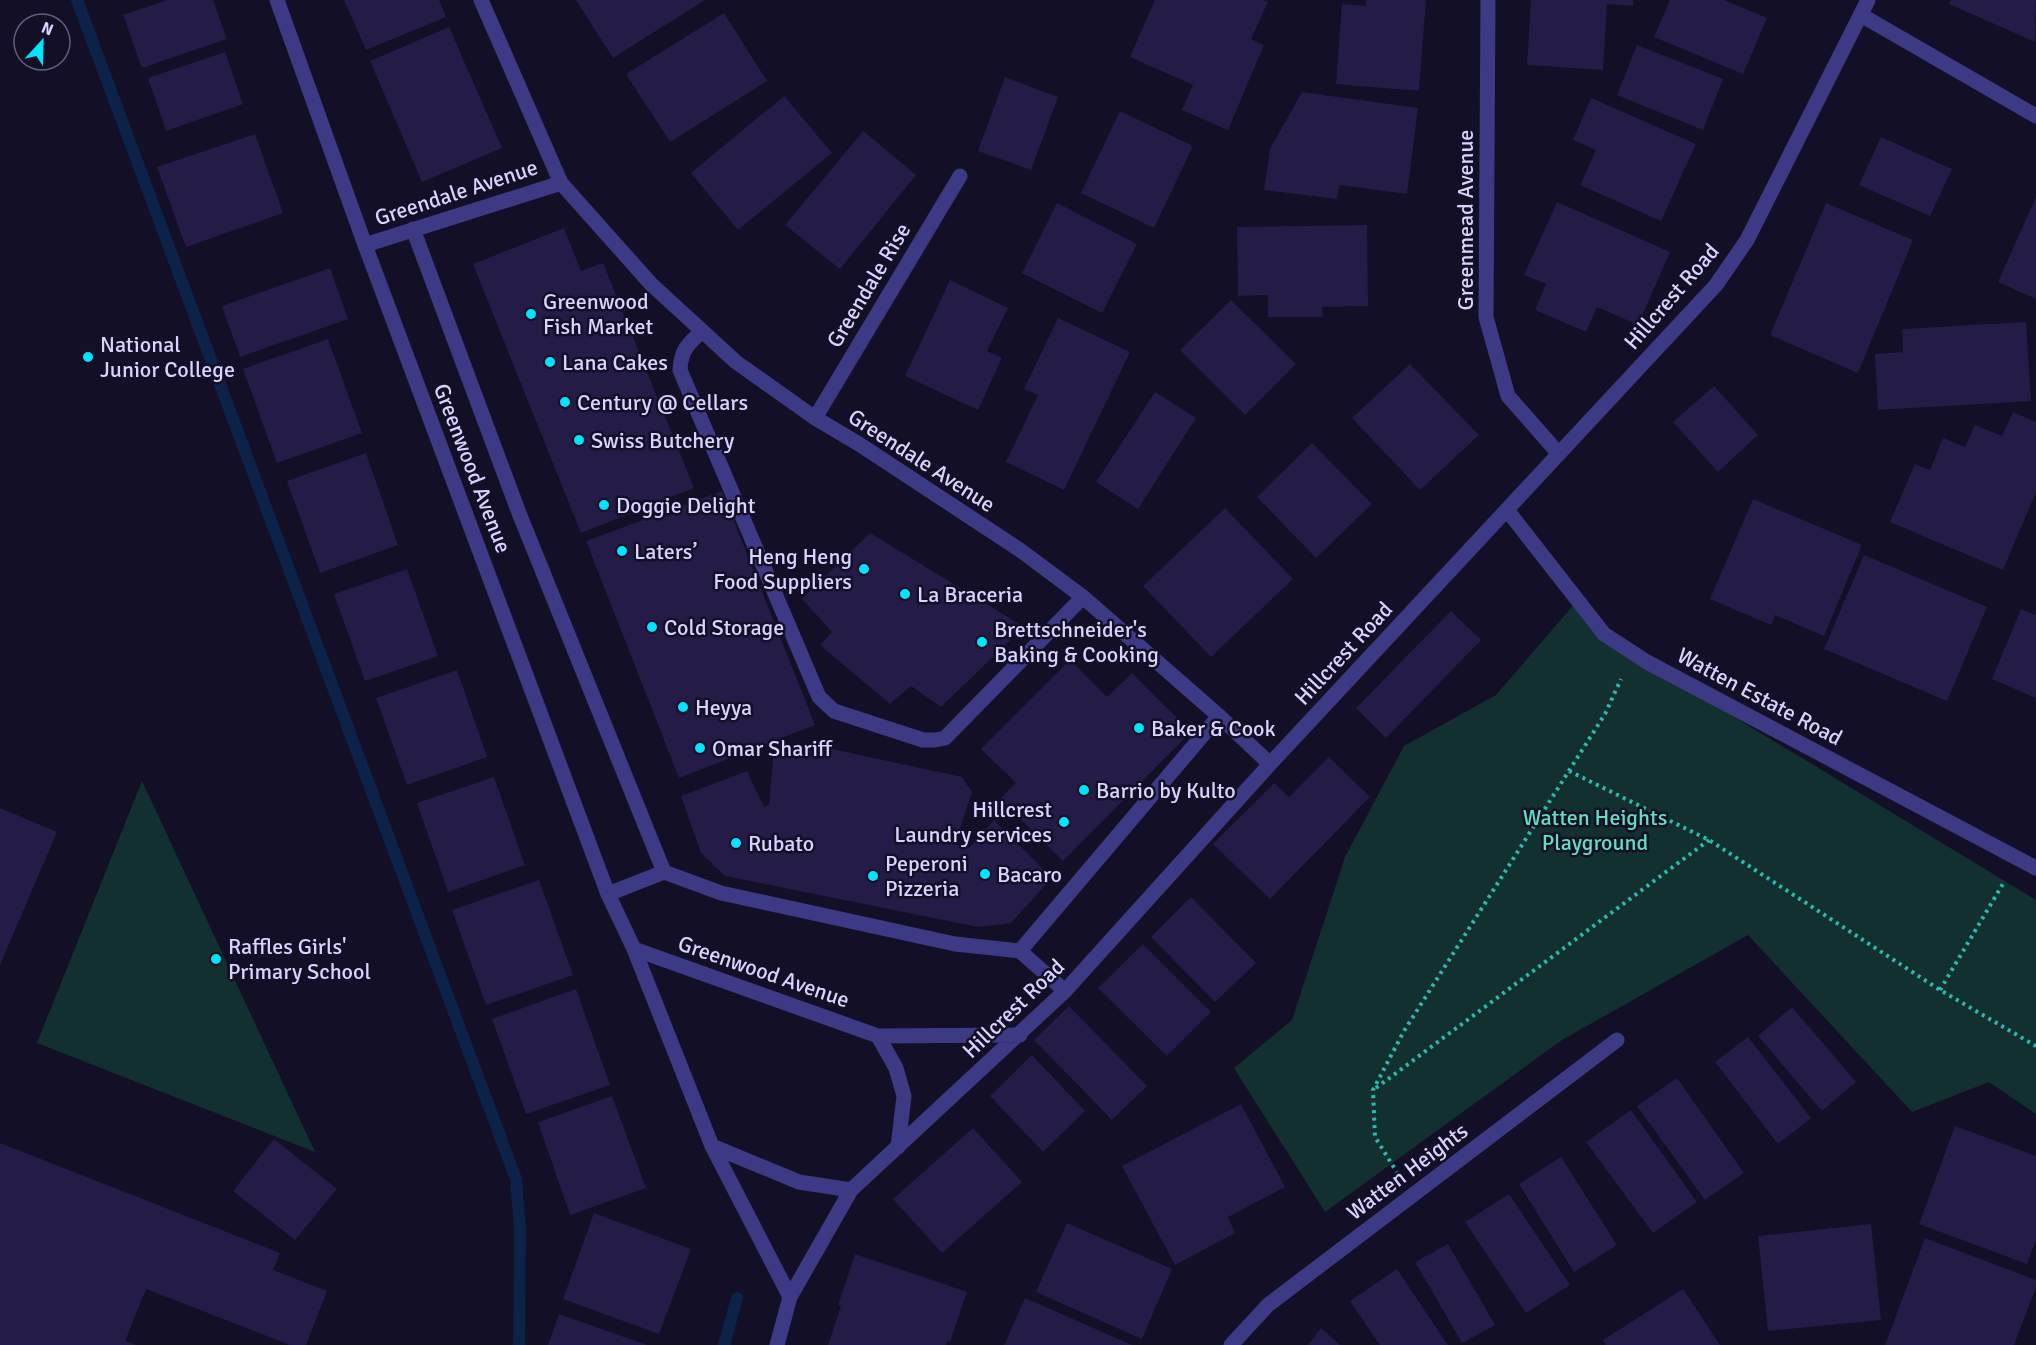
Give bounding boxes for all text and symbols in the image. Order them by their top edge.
north arrow [12,12,72,72]
text: N [38,18,56,40]
street label: Greenmead Avenue [1452,130,1479,310]
street label: Greendale Avenue [371,153,541,232]
street label: Greendale Rise [821,218,916,352]
street label: Hillcrest Road [1618,238,1725,355]
place label: Greenwood Fish Market [543,288,654,340]
marker: Greenwood Fish Market [524,307,538,321]
place label: National Junior College [100,331,235,383]
place label: Lana Cakes [562,349,668,376]
marker: National Junior College [81,350,95,364]
marker: Lana Cakes [543,355,557,369]
street label: Greenwood Avenue [428,380,517,557]
place label: Century @ Cellars [577,389,748,416]
marker: Century @ Cellars [558,395,572,409]
street label: Greendale Avenue [843,403,1000,518]
place label: Swiss Butchery [591,427,735,454]
marker: Swiss Butchery [572,433,586,447]
place label: Doggie Delight [616,492,756,519]
marker: Doggie Delight [597,498,611,512]
place label: Laters’ [634,538,697,565]
place label: Heng Heng Food Suppliers [713,543,852,595]
marker: Laters’ [615,544,629,558]
marker: Heng Heng Food Suppliers [857,562,871,576]
place label: La Braceria [917,581,1023,608]
marker: La Braceria [898,587,912,601]
street label: Hillcrest Road [1289,596,1398,711]
place label: Cold Storage [664,614,784,641]
place label: Brettschneider's Baking & Cooking [994,616,1159,668]
marker: Cold Storage [645,620,659,634]
marker: Brettschneider's Baking & Cooking [975,635,989,649]
street label: Watten Estate Road [1673,642,1847,751]
place label: Heyya [695,694,752,721]
marker: Heyya [676,700,690,714]
place label: Baker & Cook [1151,715,1276,742]
marker: Baker & Cook [1132,721,1146,735]
place label: Omar Shariff [712,735,833,762]
marker: Omar Shariff [693,741,707,755]
place label: Barrio by Kulto [1096,777,1236,804]
marker: Barrio by Kulto [1077,783,1091,797]
place label: Hillcrest Laundry services [894,796,1052,848]
park label: Watten Heights Playground [1523,804,1667,856]
marker: Hillcrest Laundry services [1057,815,1071,829]
place label: Rubato [748,830,814,857]
marker: Rubato [729,836,743,850]
place label: Peperoni Pizzeria [885,850,968,902]
place label: Bacaro [997,861,1062,888]
marker: Bacaro [978,867,992,881]
marker: Peperoni Pizzeria [866,869,880,883]
street label: Greenwood Avenue [675,930,853,1013]
place label: Raffles Girls' Primary School [228,933,371,985]
marker: Raffles Girls' Primary School [209,952,223,966]
street label: Hillcrest Road [957,953,1070,1064]
street label: Watten Heights [1341,1117,1473,1226]

